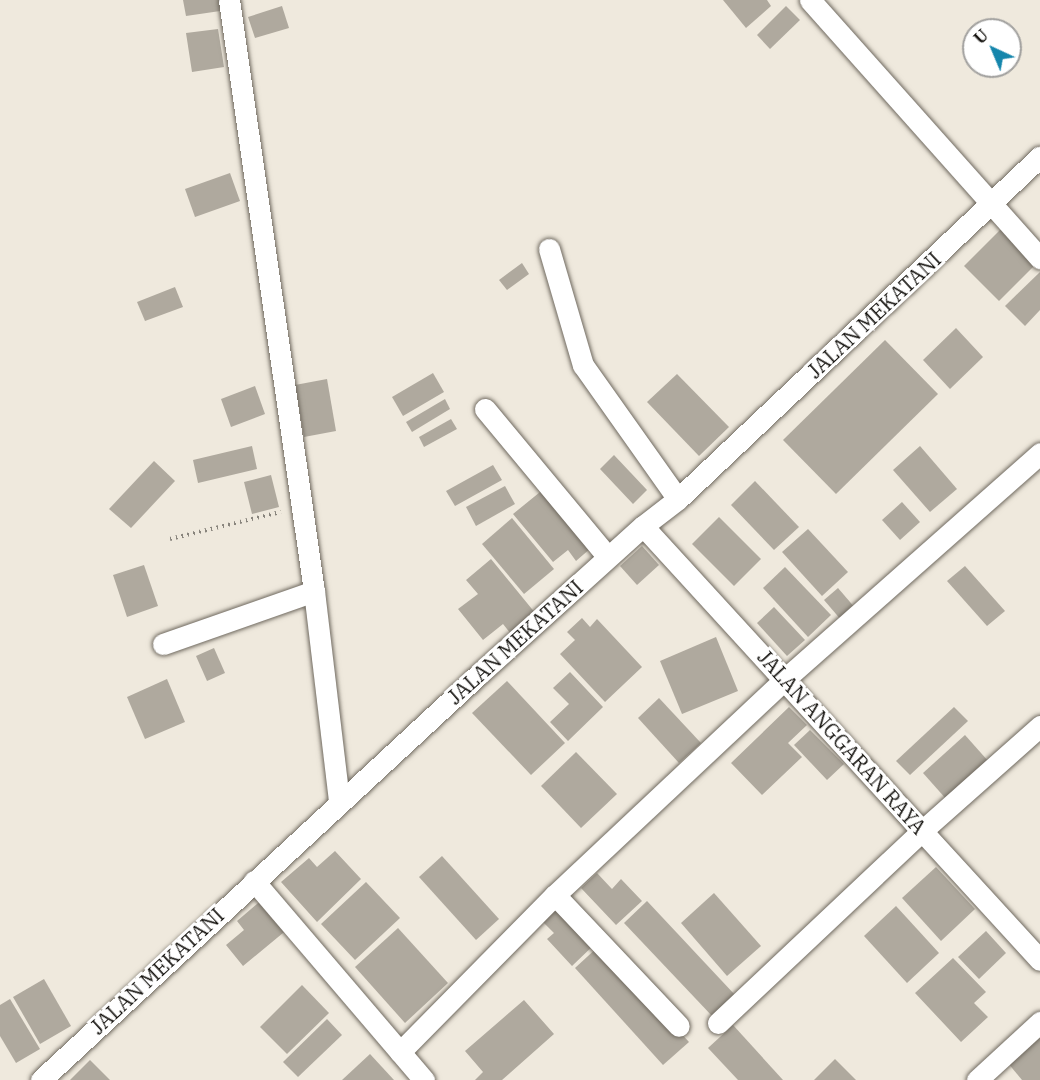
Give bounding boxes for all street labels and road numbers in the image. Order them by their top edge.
street label: JALAN MEKATANI [802,247,946,383]
street label: JALAN MEKATANI [442,575,588,709]
street label: JALAN ANGGARAN RAYA [753,645,931,839]
street label: JALAN MEKATANI [85,903,229,1039]

